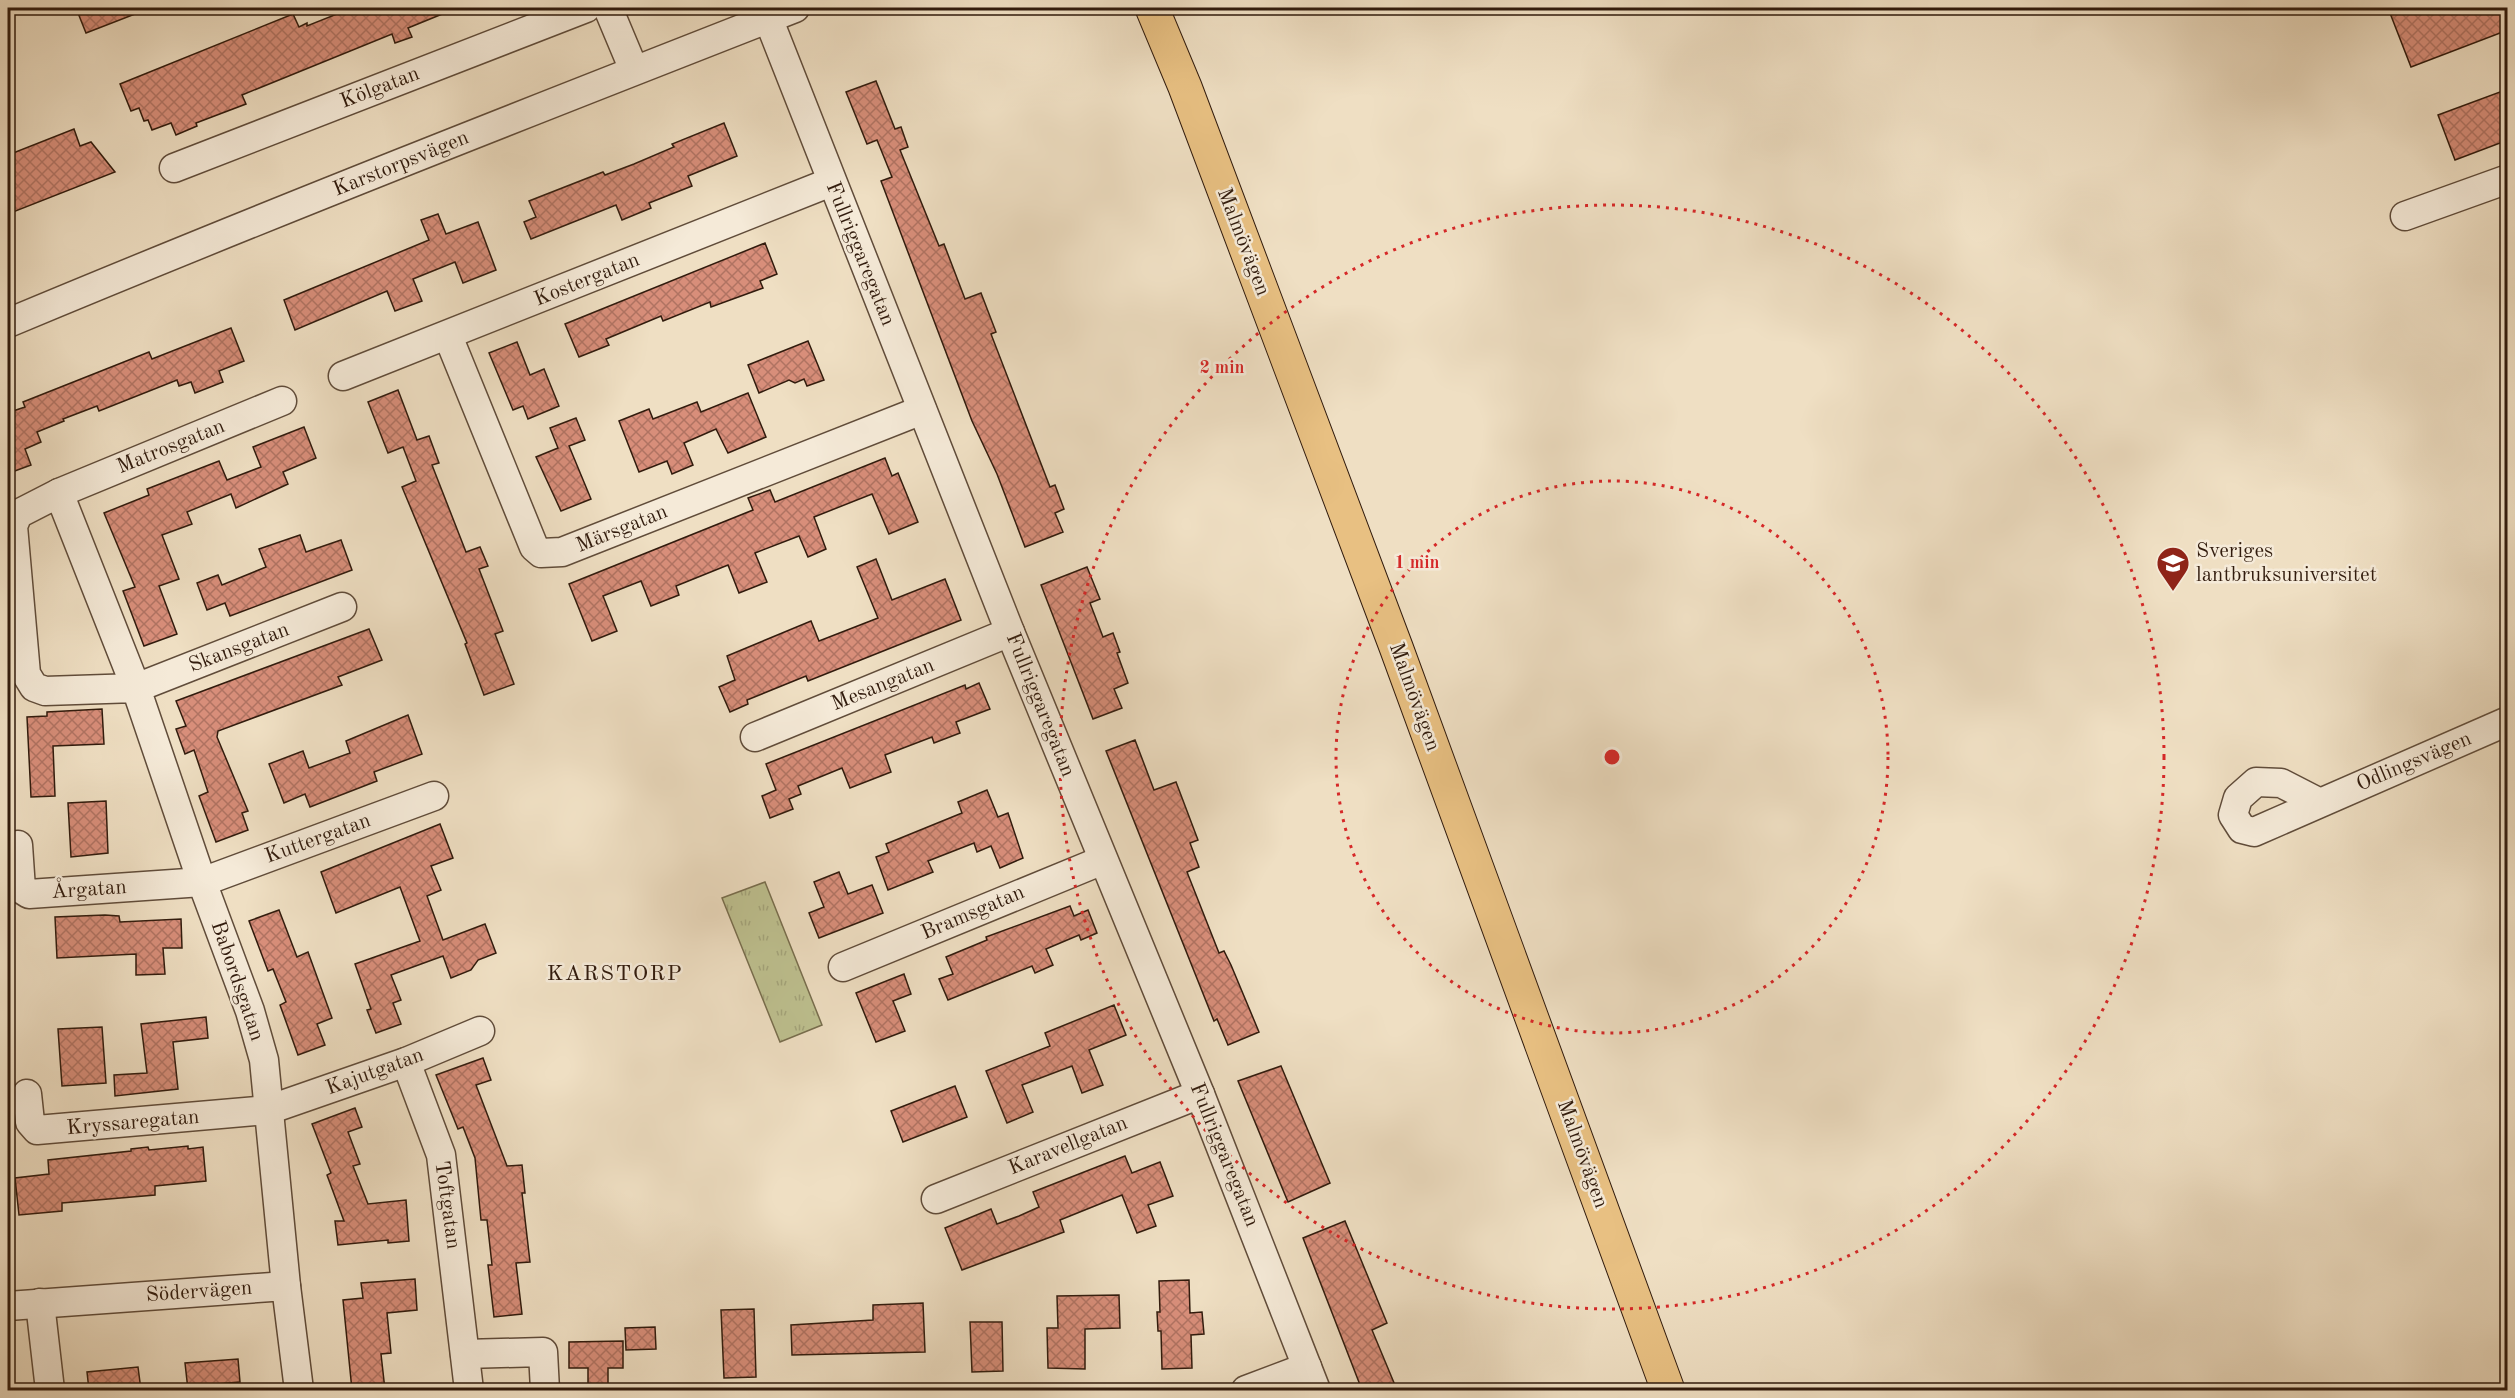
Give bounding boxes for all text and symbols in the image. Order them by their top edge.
street label: Kölgatan [338,63,422,113]
street label: Karstorpsvägen [330,127,472,201]
street label: Fullriggaregatan [822,179,898,329]
street label: Malmövägen [1213,185,1273,299]
street label: Kostergatan [531,249,643,311]
text: 2 min [1199,359,1245,377]
street label: Matrosgatan [114,416,228,478]
street label: Märsgatan [573,501,671,557]
place label: Sveriges lantbruksuniversitet [2196,541,2377,586]
school or university icon: Sveriges lantbruksuniversitet [2155,545,2191,592]
text: 1 min [1394,554,1440,572]
street label: Skansgatan [186,619,292,677]
street label: Fullriggaregatan [1002,630,1078,780]
street label: Malmövägen [1385,640,1443,754]
street label: Mesangatan [829,655,937,715]
street label: Odlingsvägen [2353,728,2475,796]
centre of rings [1602,747,1622,767]
street label: Kuttergatan [262,810,374,868]
street label: Årgatan [50,872,127,903]
street label: Bramsgatan [918,882,1028,944]
street label: Babordsgatan [207,918,267,1044]
district label: KARSTORP [547,963,683,985]
street label: Kajutgatan [323,1045,427,1099]
street label: Fullriggaregatan [1186,1080,1262,1230]
street label: Malmövägen [1553,1097,1611,1211]
street label: Kryssaregatan [66,1107,200,1139]
street label: Karavellgatan [1005,1113,1131,1179]
street label: Toftgatan [430,1159,464,1251]
street label: Södervägen [145,1278,253,1306]

